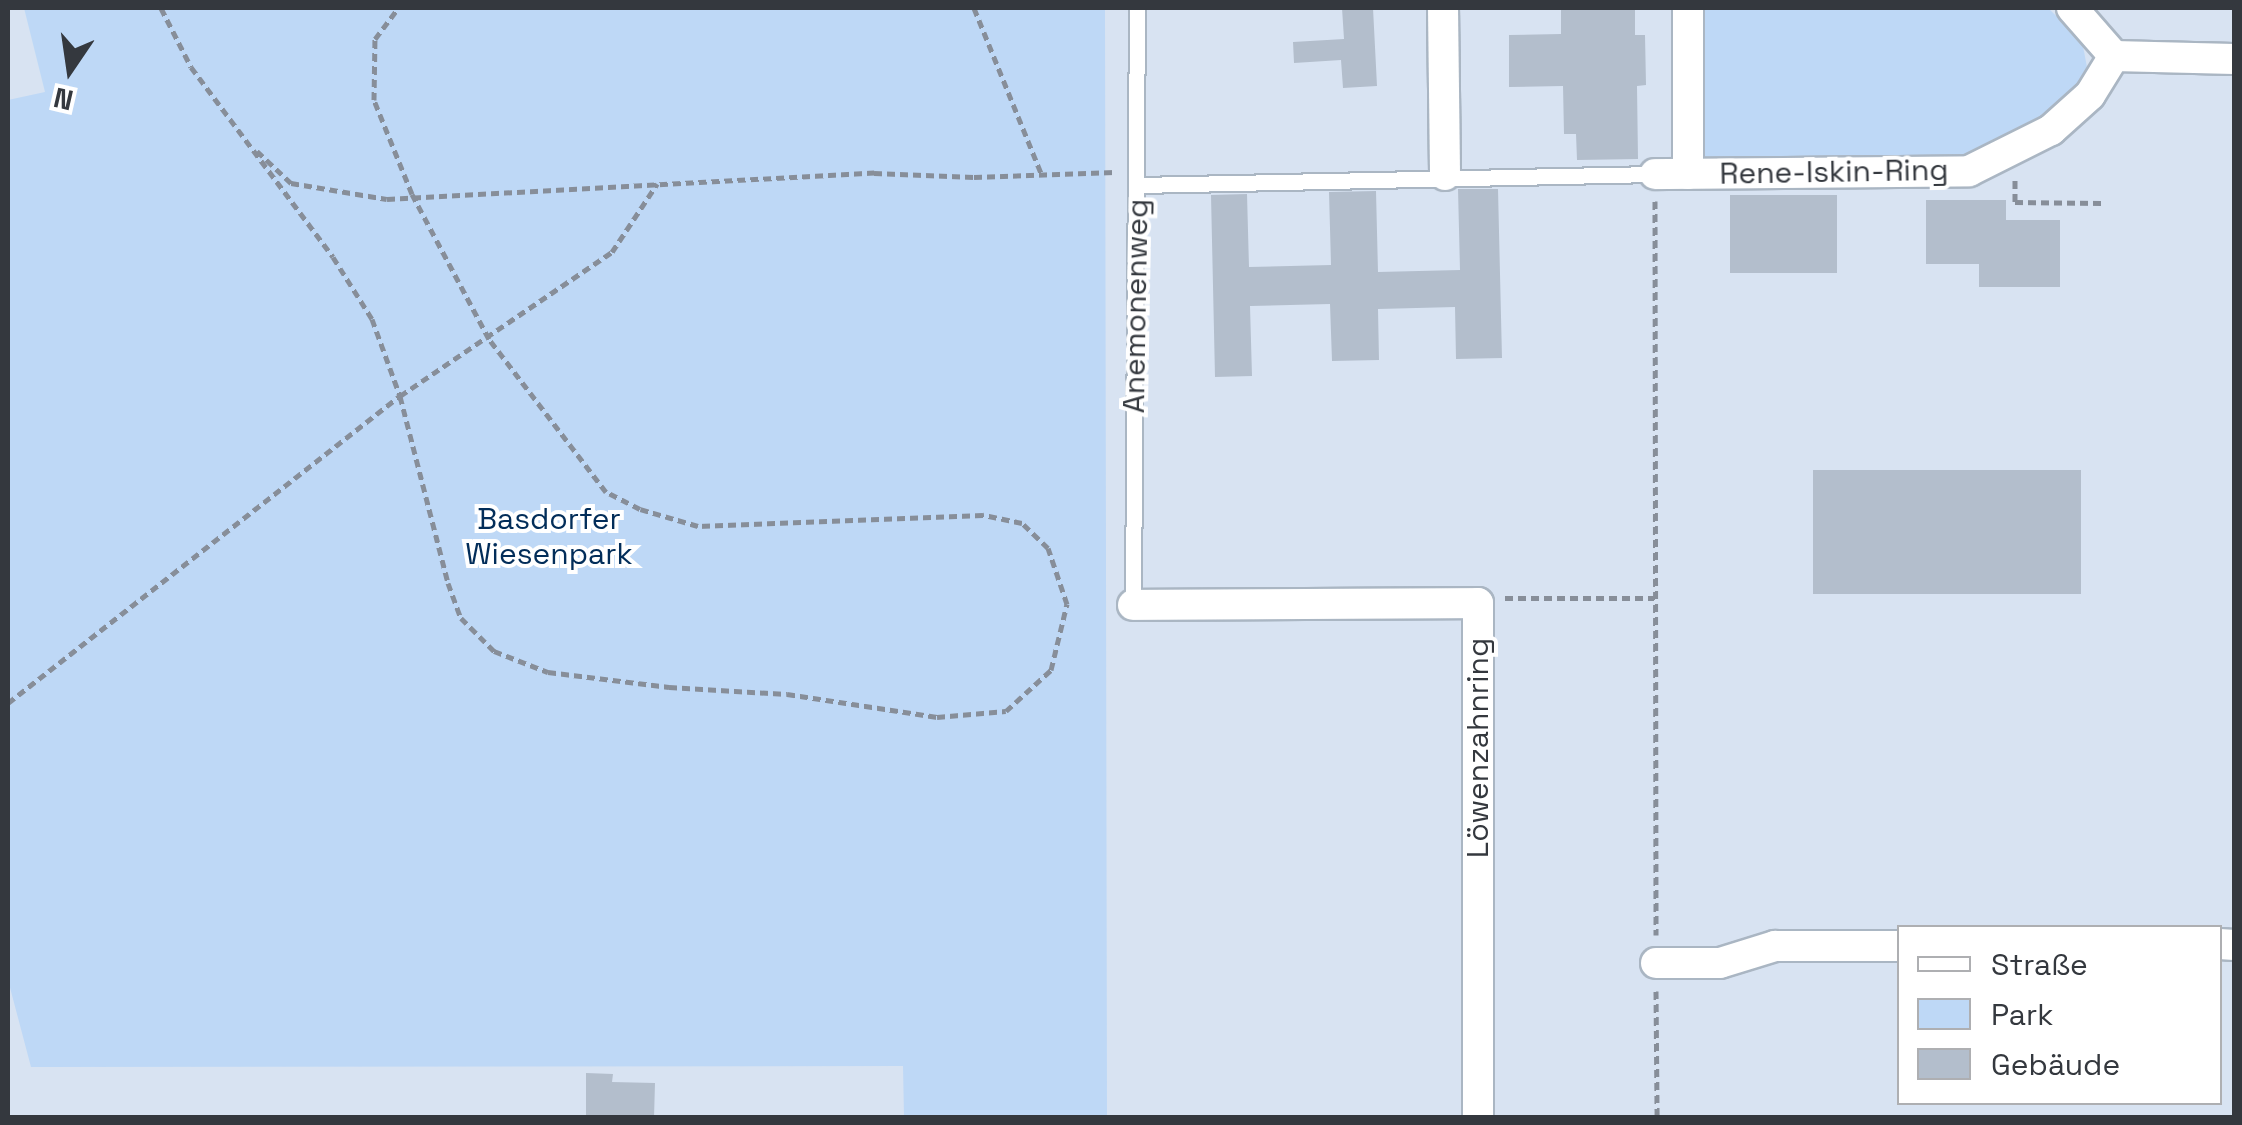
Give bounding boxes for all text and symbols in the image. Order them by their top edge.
north arrow [20,20,120,120]
text: N [50,80,76,119]
street label: Rene-Iskin-Ring [1719,152,1949,192]
street label: Anemonenweg [1116,198,1156,414]
park label: Basdorfer Wiesenpark [465,501,633,572]
street label: Löwenzahnring [1460,638,1496,858]
legend [1897,925,2222,1105]
text: Straße [1991,945,2088,984]
text: Park [1991,995,2053,1034]
text: Gebäude [1991,1045,2120,1084]

